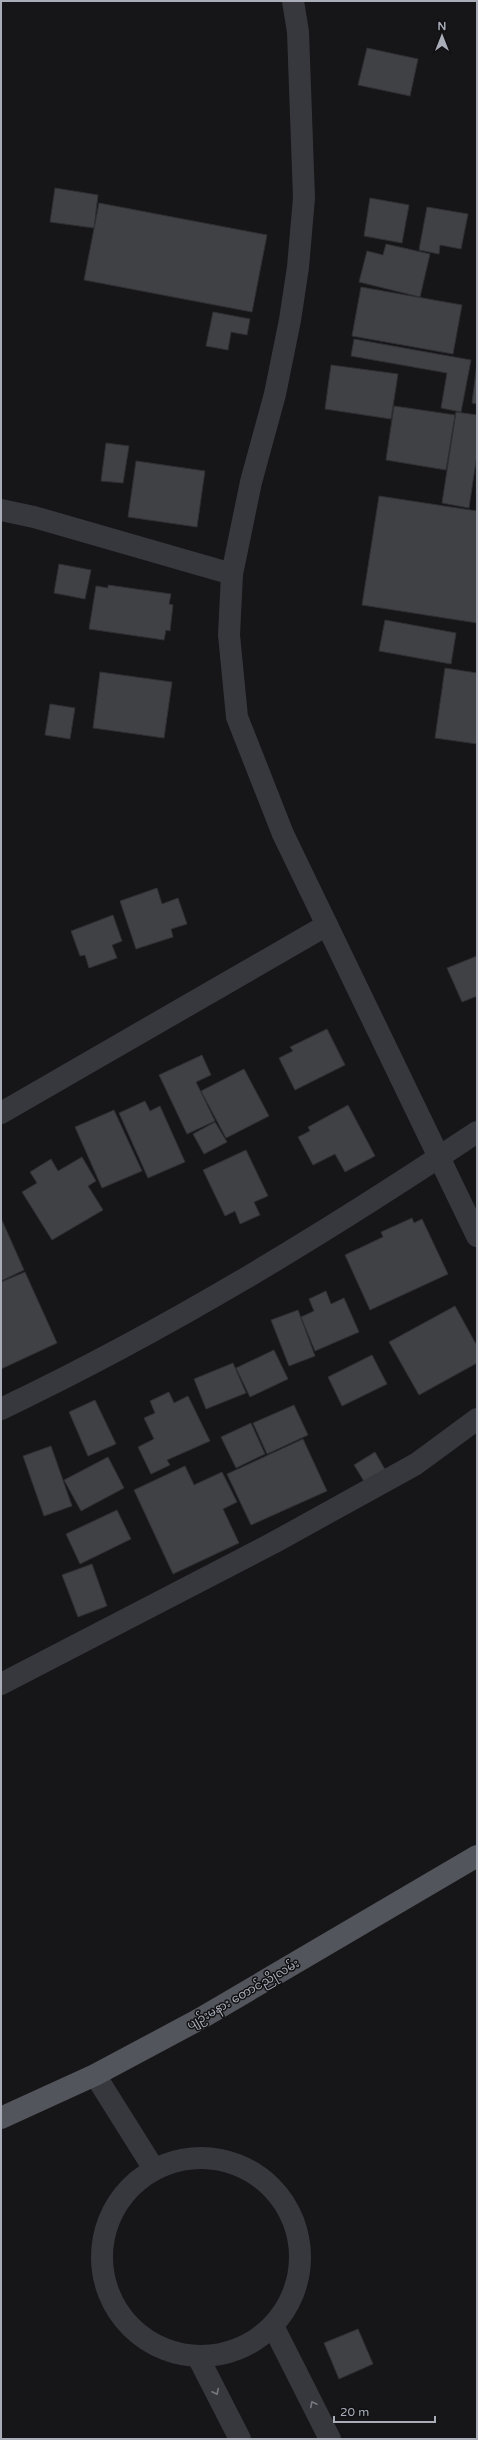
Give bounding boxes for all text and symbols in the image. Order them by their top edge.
north arrow [422,16,462,56]
text: N [438,20,446,33]
street label: ပျဉ်းမနား တောင်ညိုလမ်း [183,1954,303,2035]
one-way arrow [211,2387,219,2395]
scale bar [334,2398,435,2424]
one-way arrow [310,2401,317,2408]
text: 20 m [340,2405,369,2419]

